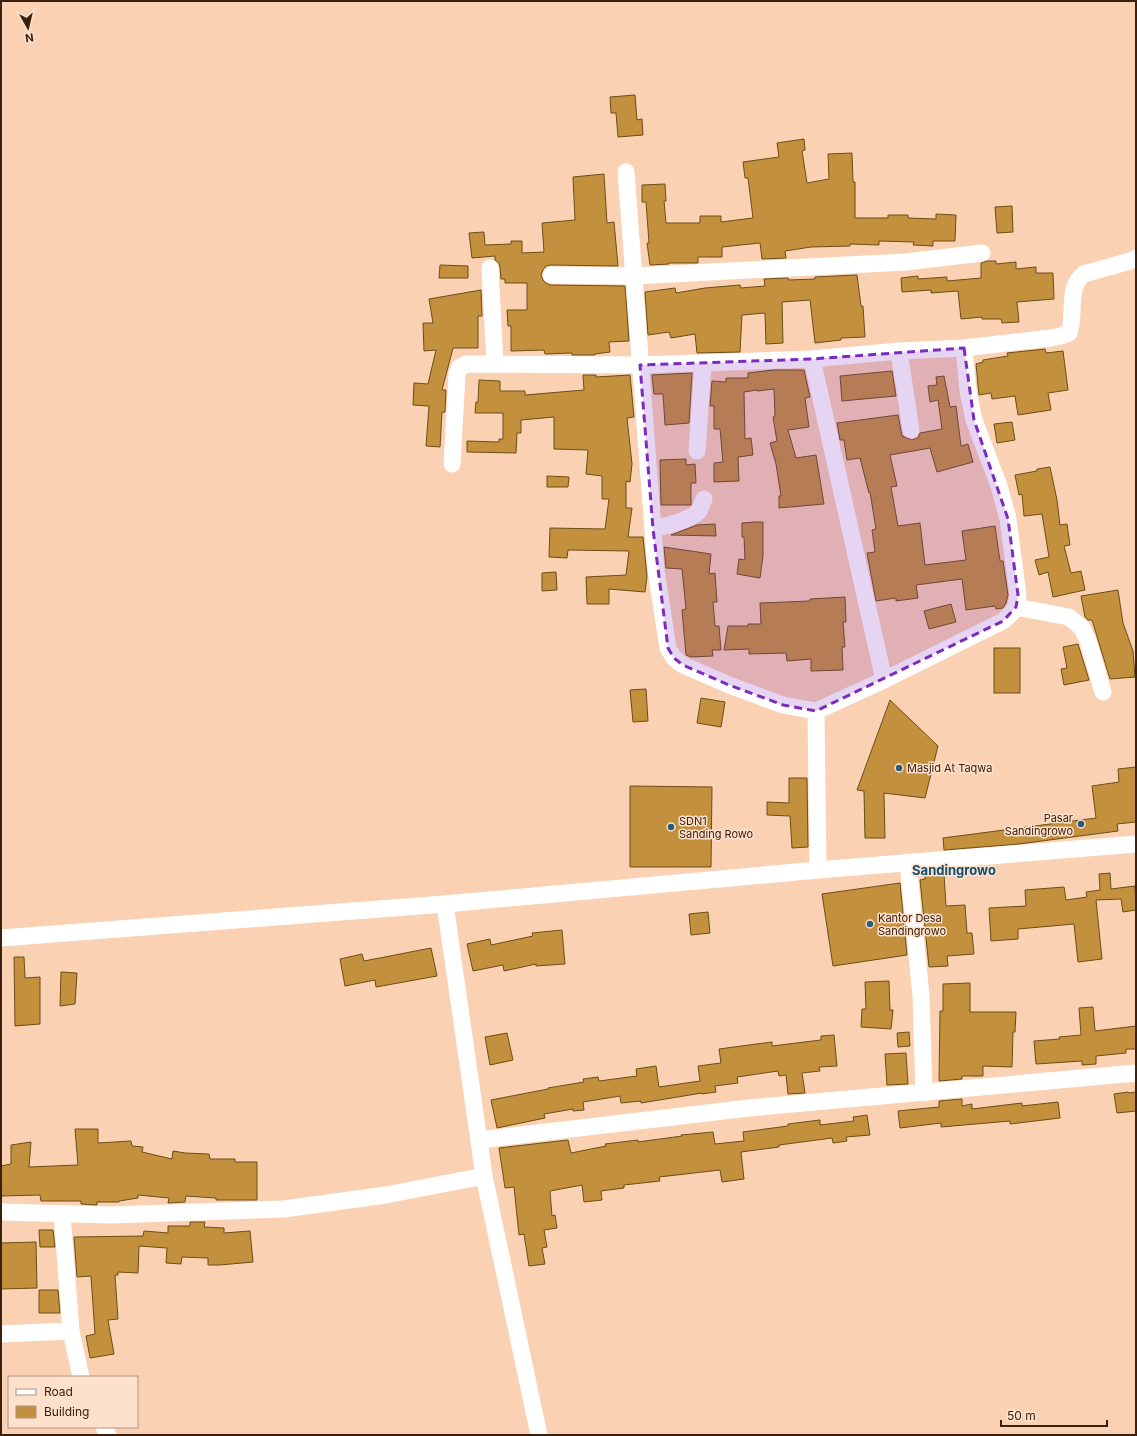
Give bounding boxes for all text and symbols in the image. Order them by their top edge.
north arrow [8,8,48,48]
text: N [24,30,35,45]
place label: Masjid At Taqwa [907,761,993,775]
marker: Masjid At Taqwa [894,763,904,773]
place label: Pasar Sandingrowo [1005,811,1073,838]
place label: SDN1 Sanding Rowo [679,814,754,841]
marker: Pasar Sandingrowo [1076,819,1086,829]
marker: SDN1 Sanding Rowo [666,822,676,832]
district label: Sandingrowo [912,862,996,878]
place label: Kantor Desa Sandingrowo [878,911,947,938]
marker: Kantor Desa Sandingrowo [865,919,875,929]
legend [8,1376,138,1428]
text: Road [44,1384,73,1399]
scale bar [1001,1402,1107,1428]
text: Building [44,1404,89,1419]
text: 50 m [1007,1408,1036,1423]

